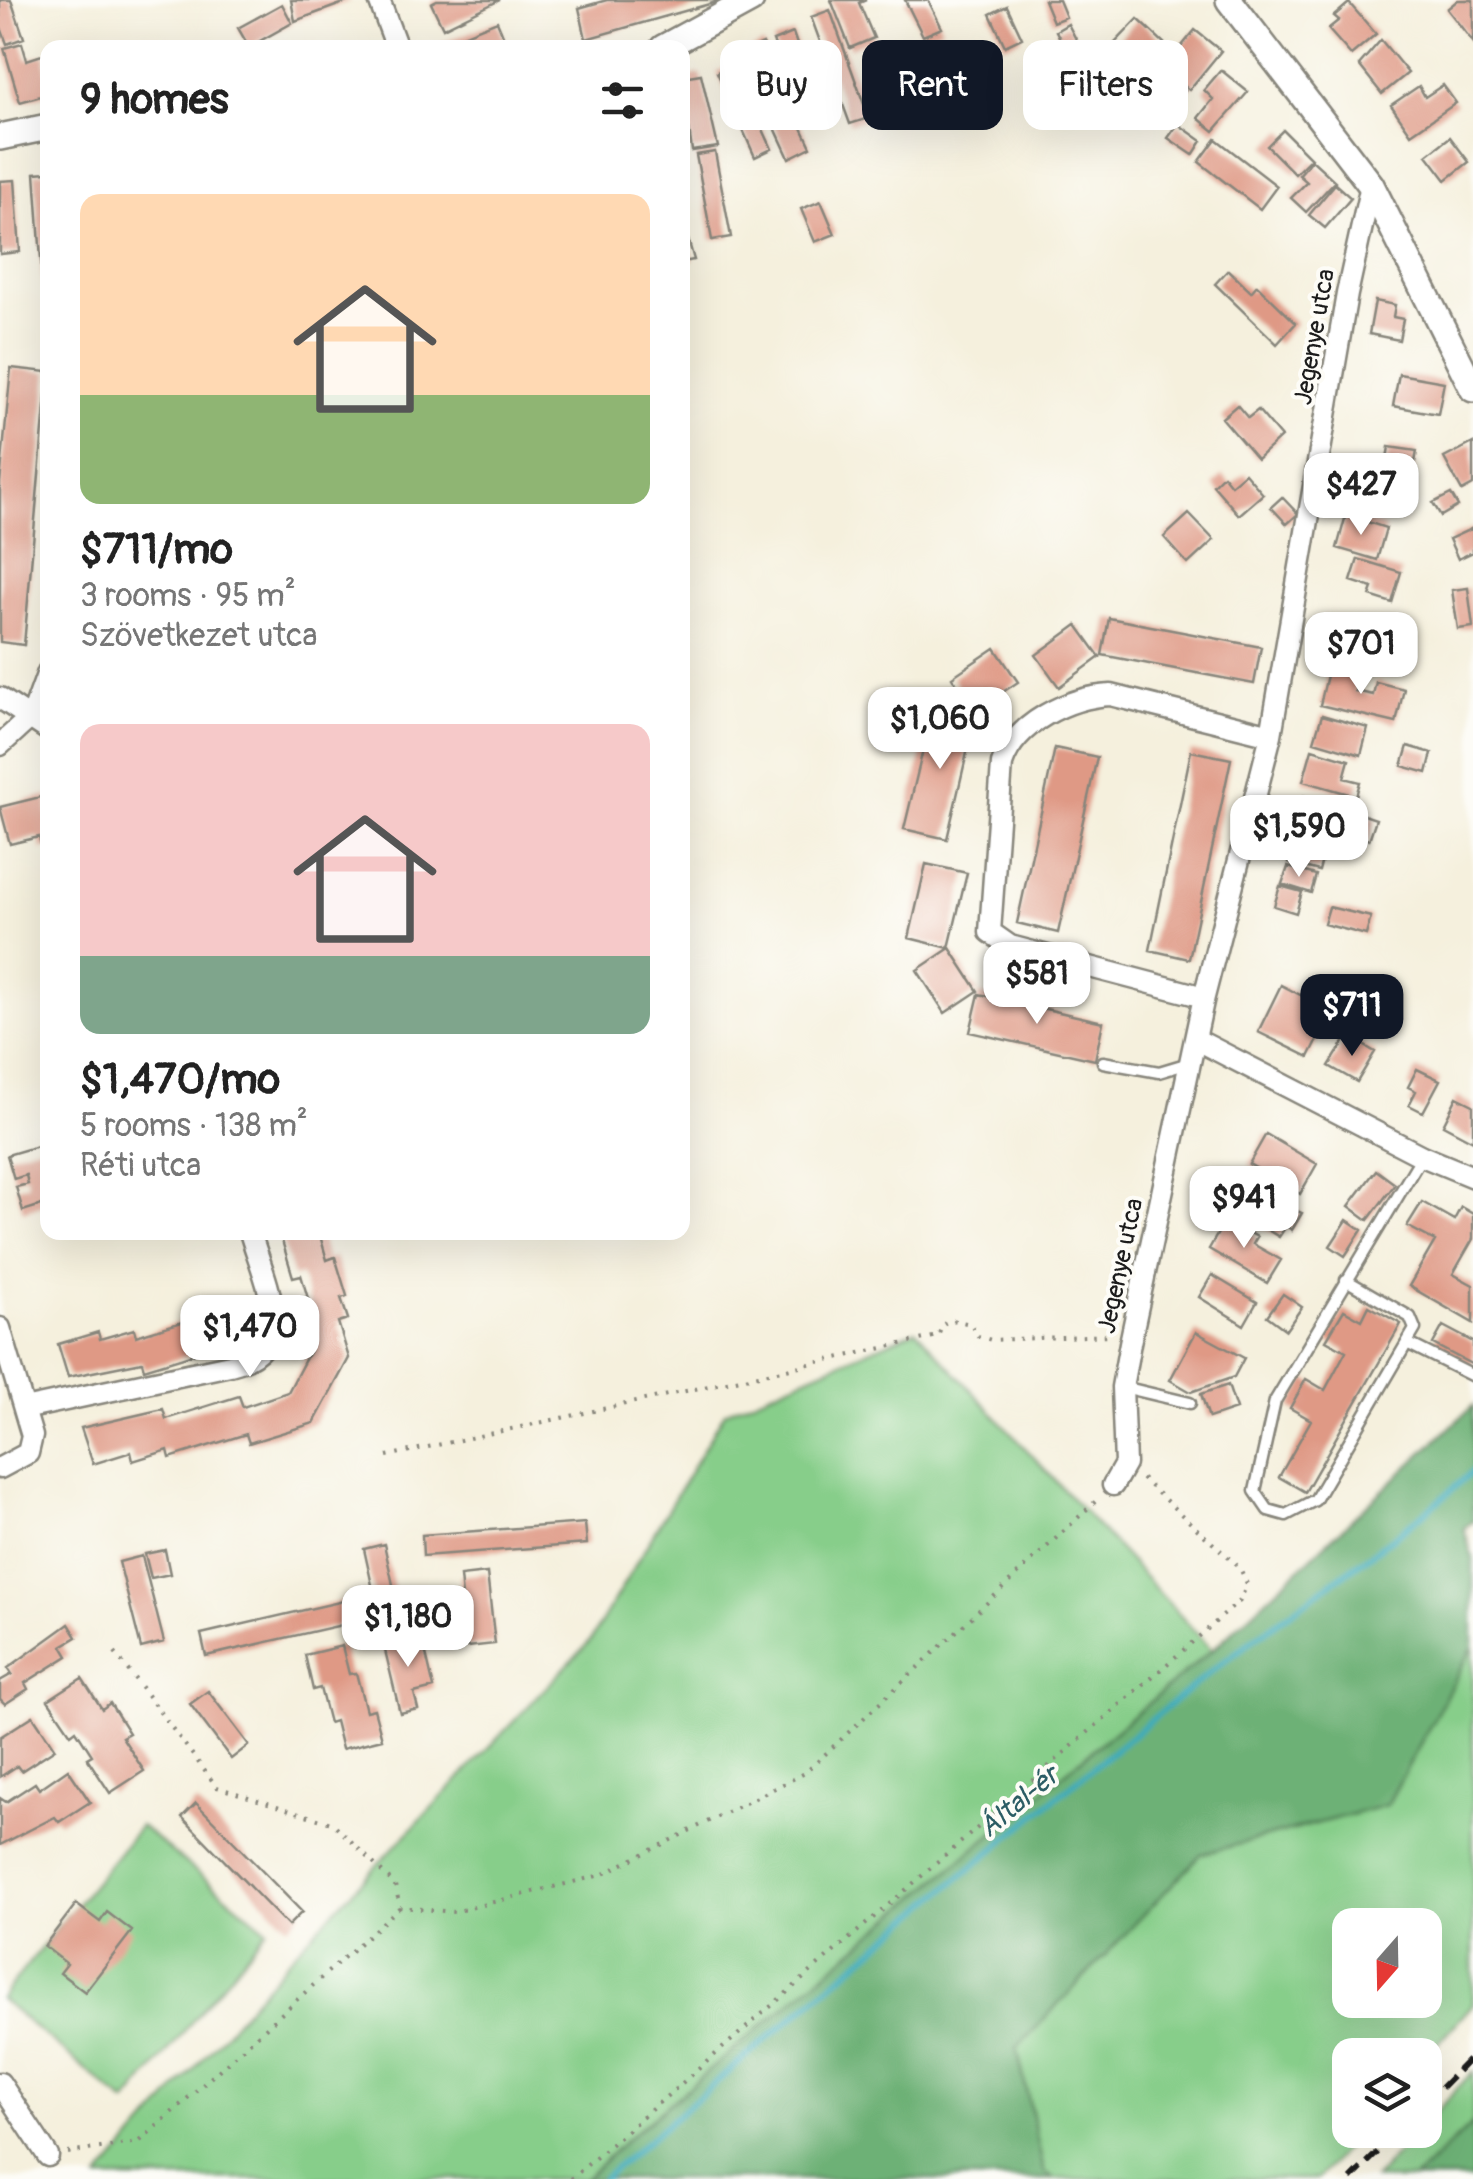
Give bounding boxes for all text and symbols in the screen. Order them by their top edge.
chip: Buy [720,40,842,130]
chip: Rent [862,40,1003,130]
chip: Filters [1023,40,1188,130]
icon: filters [595,73,650,128]
text: 9 homes [80,74,229,126]
icon: home [275,259,455,439]
street label: Jegenye utca [1288,267,1342,407]
pin: $427 [1302,453,1420,538]
text: $427 [1326,465,1396,505]
text: $711/mo [80,524,233,576]
text: 3 rooms · 95 m² [80,576,296,616]
pin: $701 [1302,612,1420,697]
text: Szövetkezet utca [80,616,317,656]
text: $701 [1327,624,1395,664]
pin: $1,060 [859,687,1021,772]
text: $1,060 [890,699,990,739]
icon: home [275,789,455,969]
pin: $1,590 [1218,795,1380,880]
text: $1,590 [1252,807,1346,847]
pin: $581 [978,942,1096,1027]
text: $581 [1005,954,1069,994]
pin: $711 [1293,974,1411,1059]
text: $711 [1322,986,1382,1026]
text: $1,470/mo [80,1054,280,1106]
text: 5 rooms · 138 m² [80,1106,308,1146]
text: Réti utca [80,1146,201,1186]
pin: $941 [1185,1166,1303,1251]
text: $941 [1212,1178,1276,1218]
street label: Jegenye utca [1092,1196,1150,1336]
pin: $1,470 [169,1295,331,1380]
text: $1,470 [202,1307,298,1347]
pin: $1,180 [327,1585,489,1670]
text: $1,180 [364,1597,452,1637]
water label: Által-ér [972,1757,1068,1845]
north arrow [1332,1908,1442,2018]
map controls [1332,1908,1442,2148]
button: layers [1332,2038,1442,2148]

